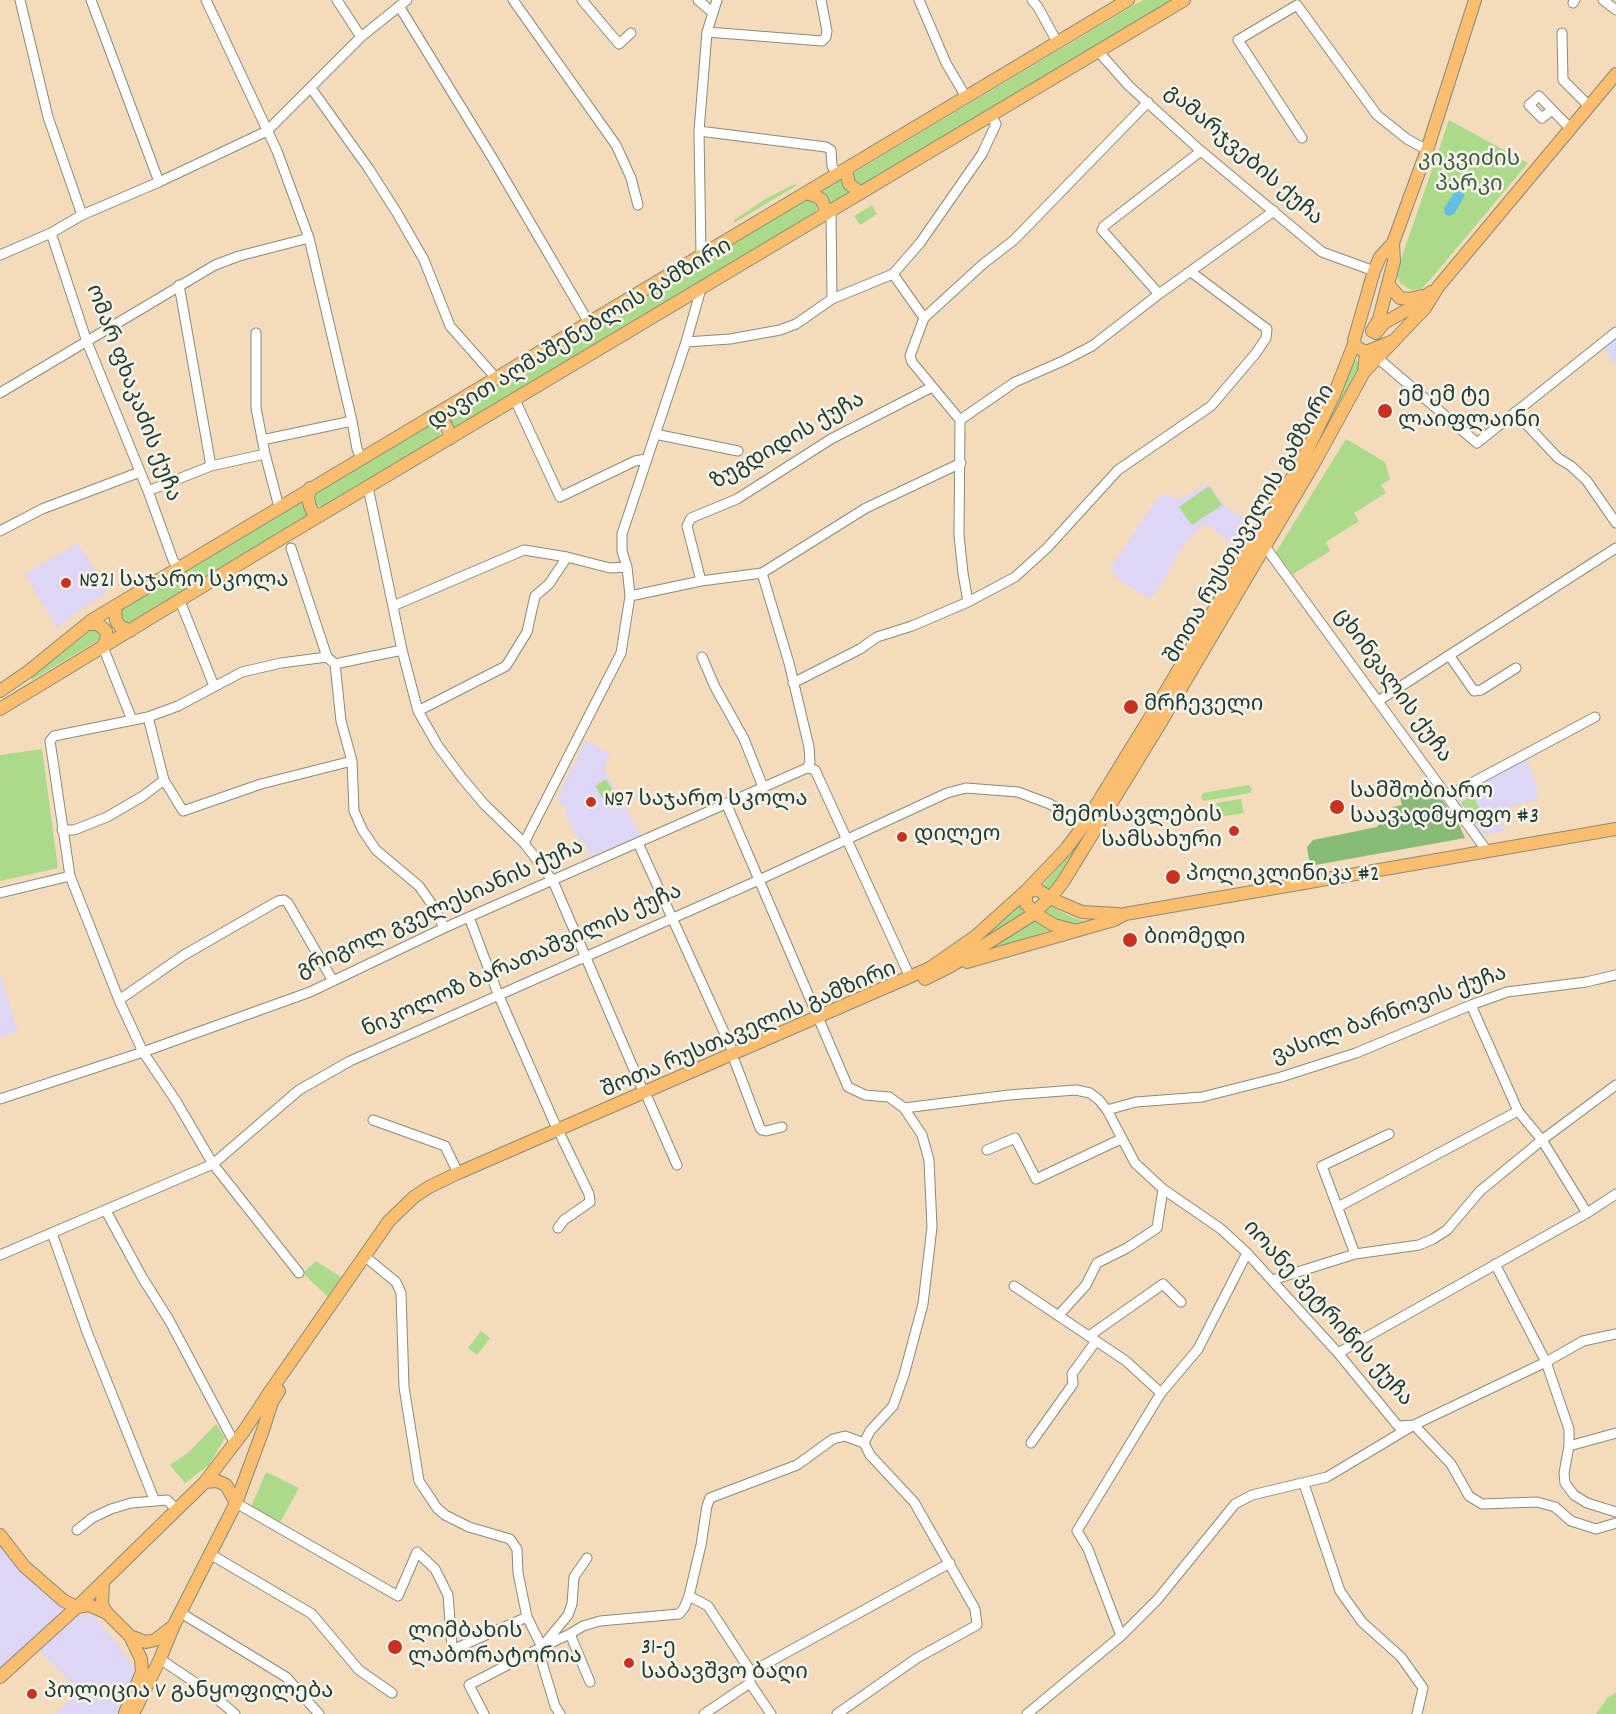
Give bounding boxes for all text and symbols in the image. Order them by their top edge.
street label: გამარჯვების ქუჩა [1157,81,1327,233]
park label: კიკვიძის პარკი [1418,149,1520,200]
street label: დავით აღმაშენებლის გამზირი [424,234,738,438]
street label: ომარ ფხაკაძის ქუჩა [77,282,185,506]
street label: შოთა რუსთაველის გამზირი [1161,381,1343,669]
place label: ემ ემ ტე ლაიფლაინი [1398,385,1540,436]
street label: ზუგდიდის ქუჩა [708,388,870,498]
marker: ემ ემ ტე ლაიფლაინი [1376,402,1394,420]
place label: №21 საჯარო სკოლა [78,570,289,596]
marker: №21 საჯარო სკოლა [59,576,73,590]
street label: ცხინვალის ქუჩა [1326,605,1456,769]
place label: მრჩეველი [1144,694,1263,720]
marker: მრჩეველი [1122,698,1140,716]
place label: სამშობიარო საავადმყოფო #3 [1350,781,1539,832]
place label: №7 საჯარო სკოლა [603,789,808,815]
marker: №7 საჯარო სკოლა [584,795,598,809]
marker: სამშობიარო საავადმყოფო #3 [1328,798,1346,816]
place label: შემოსავლების სამსახური [1052,805,1222,856]
place label: დილეო [914,824,1000,850]
marker: შემოსავლების სამსახური [1227,824,1241,838]
marker: დილეო [895,830,909,844]
street label: გრიგოლ გველესიანის ქუჩა [293,836,589,986]
place label: პოლიკლინიკა #2 [1186,864,1380,890]
marker: პოლიკლინიკა #2 [1164,868,1182,886]
street label: ნიკოლოზ ბარათაშვილის ქუჩა [359,880,687,1046]
place label: ბიომედი [1144,927,1245,953]
marker: ბიომედი [1121,931,1139,949]
street label: შოთა რუსთაველის გამზირი [599,958,901,1106]
street label: ვასილ ბარნოვის ქუჩა [1269,962,1511,1072]
street label: იოანე პეტრიწის ქუჩა [1235,1216,1417,1414]
place label: ლიმბახის ლაბორატორია [408,1621,582,1672]
place label: 31-ე საბავშვო ბაღი [641,1637,808,1688]
marker: ლიმბახის ლაბორატორია [386,1638,404,1656]
marker: 31-ე საბავშვო ბაღი [622,1656,636,1670]
place label: პოლიცია V განყოფილება [44,1681,333,1707]
marker: პოლიცია V განყოფილება [25,1687,39,1701]

